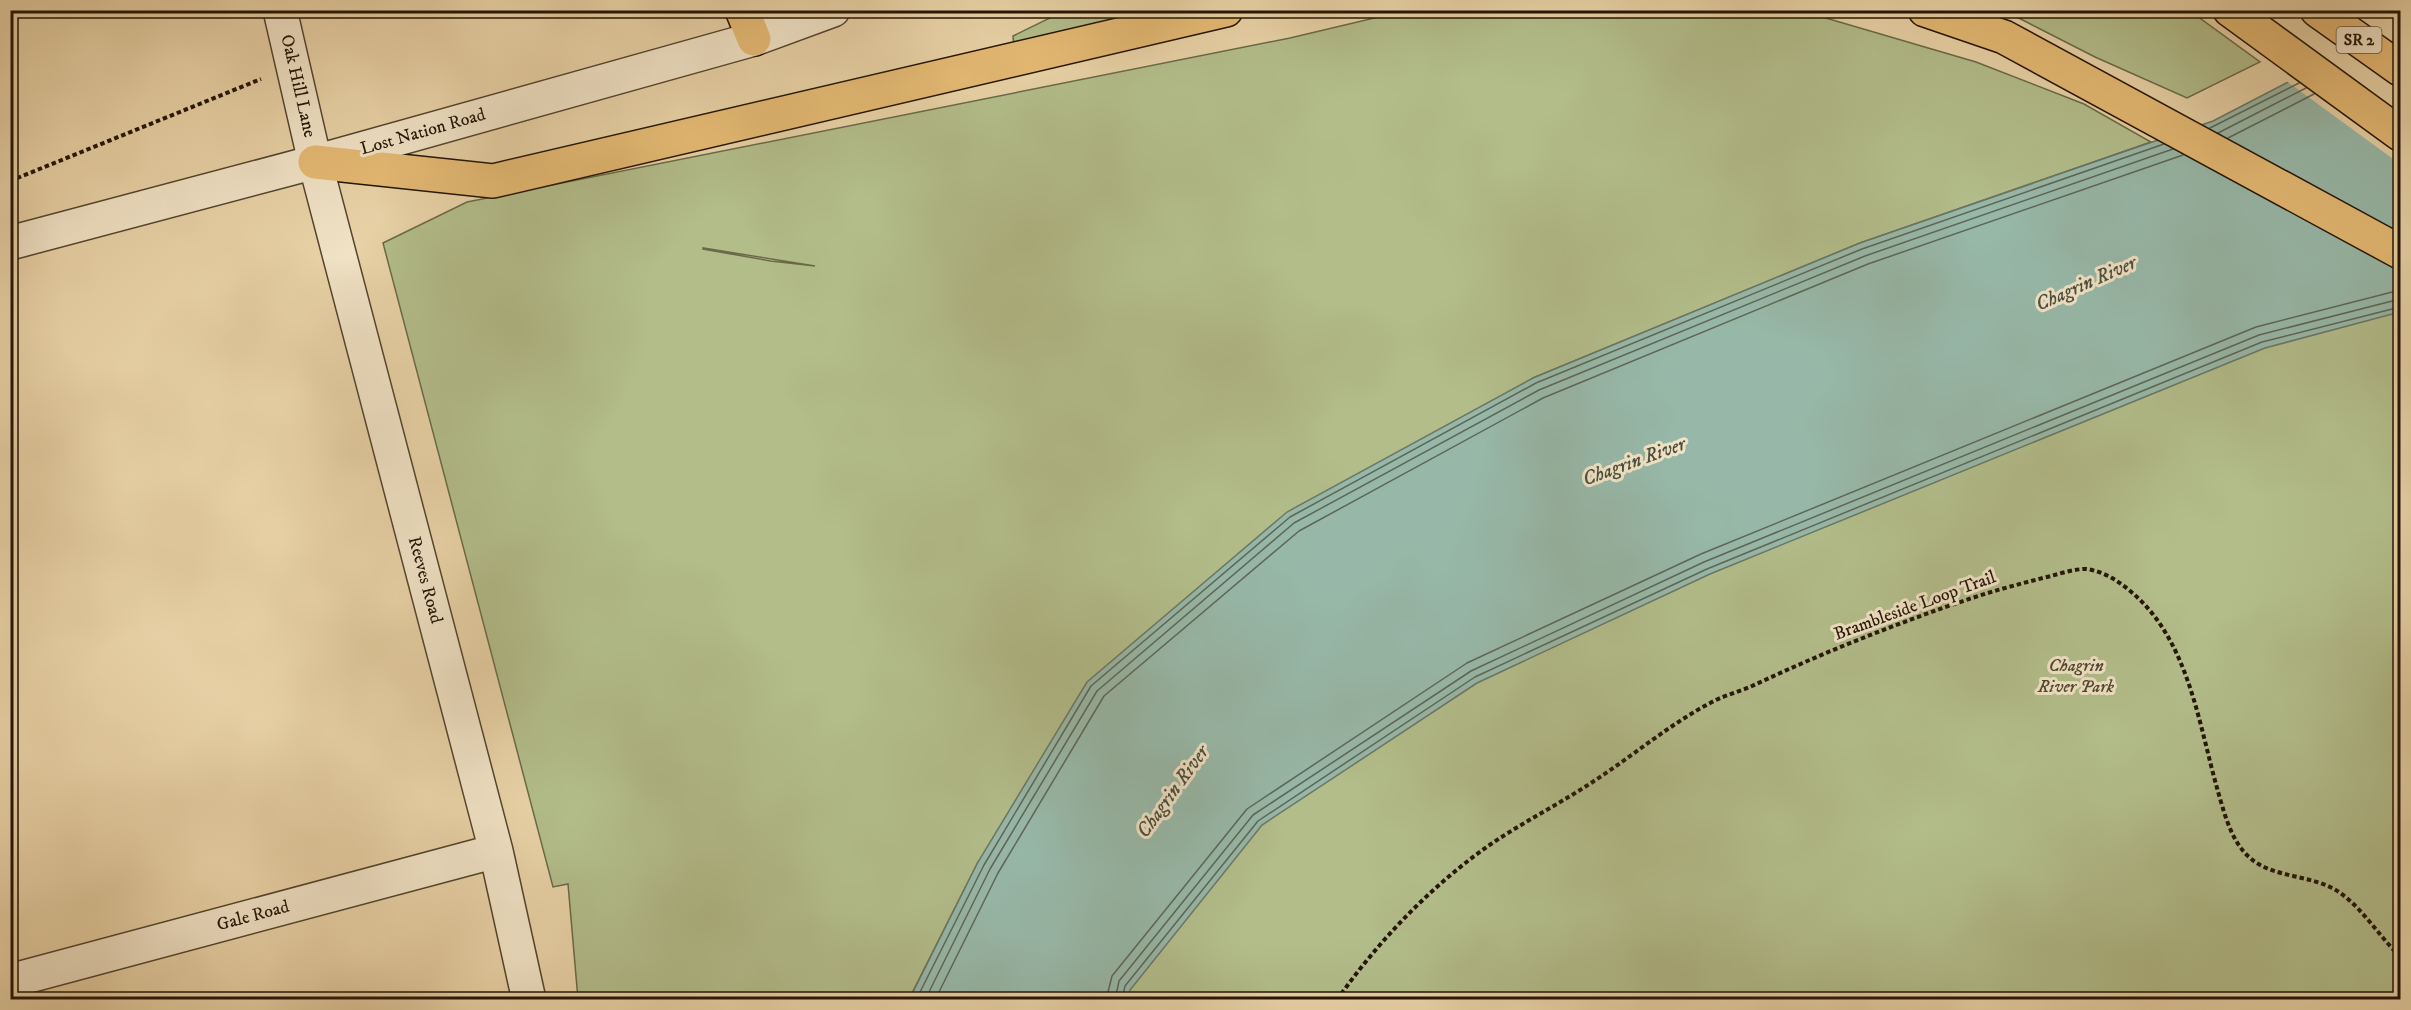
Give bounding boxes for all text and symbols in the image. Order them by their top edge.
road number: SR 2 [2336,27,2382,53]
street label: Oak Hill Lane [275,32,321,140]
street label: Lost Nation Road [358,104,488,160]
water label: Chagrin River [2032,250,2142,317]
water label: Chagrin River [1579,431,1691,492]
street label: Reeves Road [403,534,447,626]
street label: Brambleside Loop Trail [1831,566,2000,646]
park label: Chagrin River Park [2037,655,2115,698]
water label: Chagrin River [1131,739,1216,843]
street label: Gale Road [214,896,292,936]

